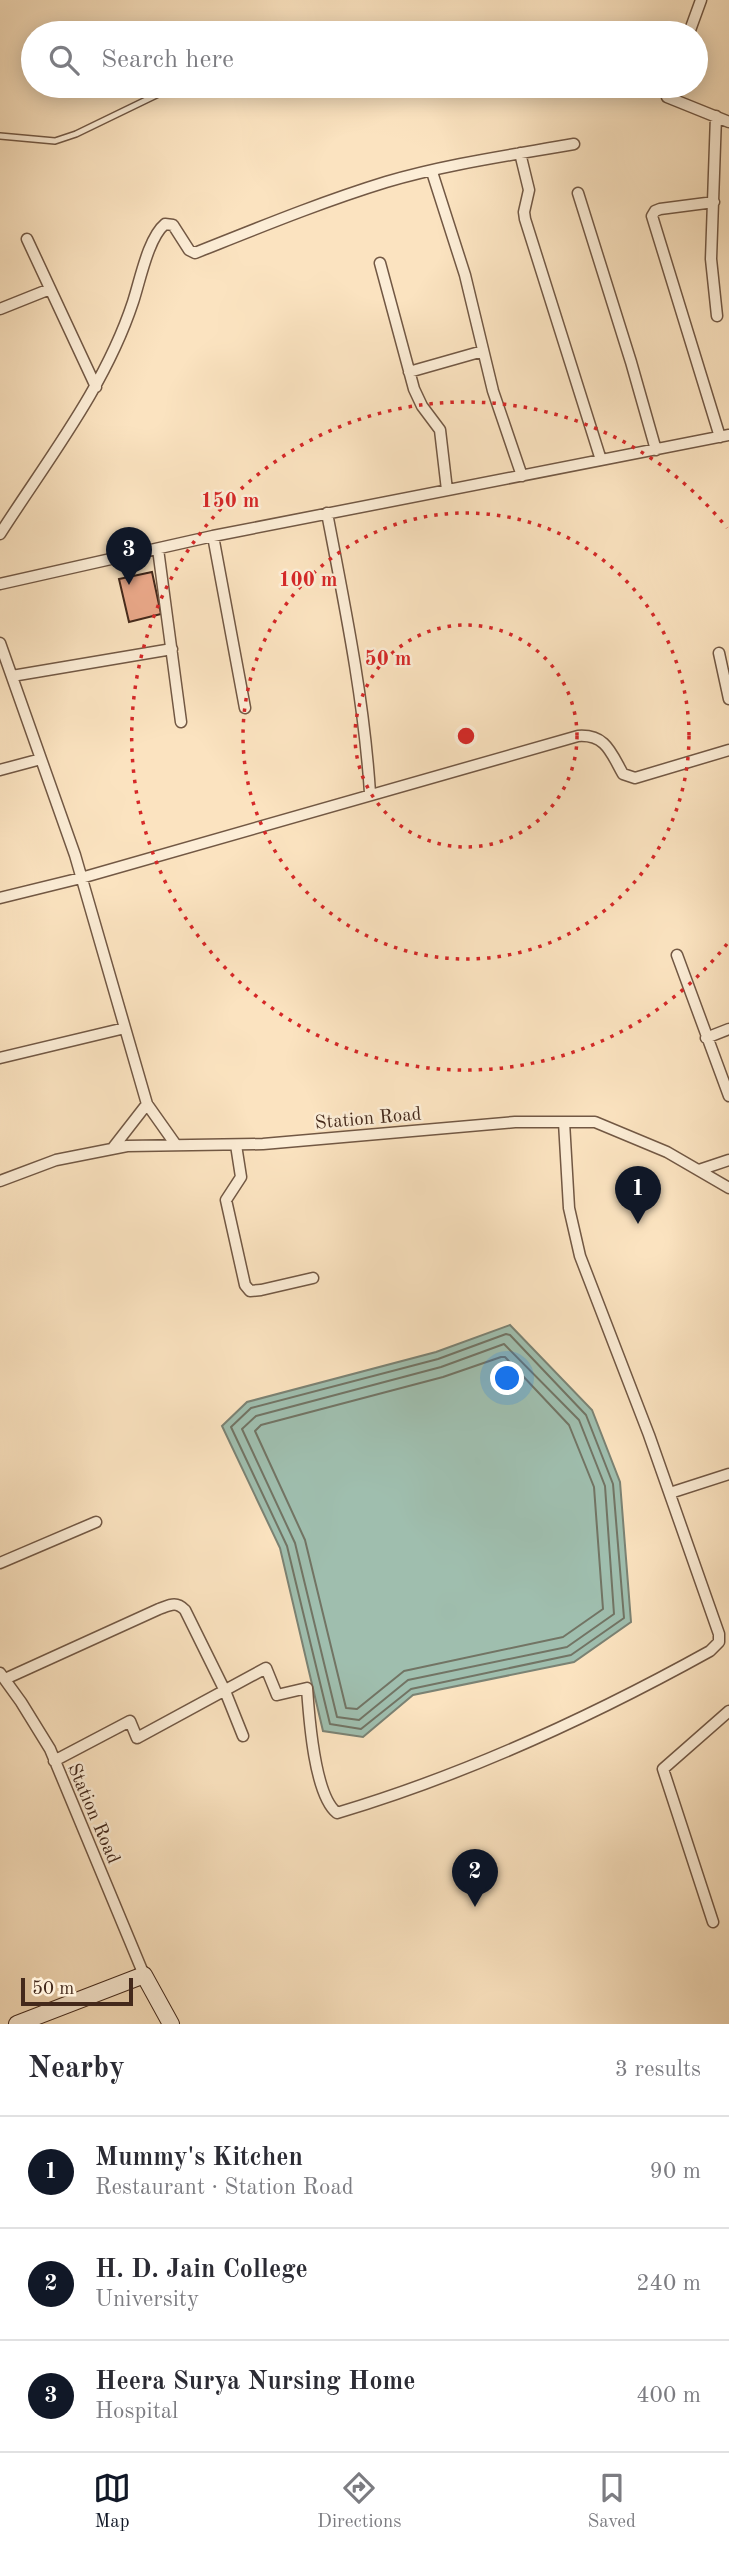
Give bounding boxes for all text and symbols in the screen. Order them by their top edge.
search box [21,21,708,98]
icon: search [45,41,83,79]
text: Search here [101,47,234,73]
text: 150 m [200,491,260,512]
pin: 3 [106,527,152,585]
text: 100 m [278,570,338,591]
text: 50 m [364,649,412,670]
centre of rings [454,724,478,748]
street label: Station Road [314,1105,422,1134]
pin: 1 [615,1166,661,1224]
your location [490,1361,524,1395]
street label: Station Road [63,1761,122,1867]
pin: 2 [452,1849,498,1907]
scale bar [21,1975,133,2007]
text: 50 m [32,1980,74,1999]
text: Nearby [28,2054,125,2084]
text: 3 results [615,2058,701,2081]
text: Mummy's Kitchen [95,2145,303,2171]
text: 1 [44,2160,58,2183]
text: 90 m [650,2160,701,2183]
text: Restaurant · Station Road [95,2176,354,2199]
text: H. D. Jain College [95,2257,308,2283]
text: 2 [44,2272,58,2295]
text: 240 m [636,2272,701,2295]
text: University [95,2288,199,2311]
text: Heera Surya Nursing Home [95,2369,416,2395]
text: 3 [44,2384,58,2407]
text: 400 m [636,2384,701,2407]
text: Hospital [95,2400,178,2423]
tab: Map [93,2469,131,2534]
tab: Directions [317,2469,402,2534]
tab: Saved [588,2469,636,2534]

